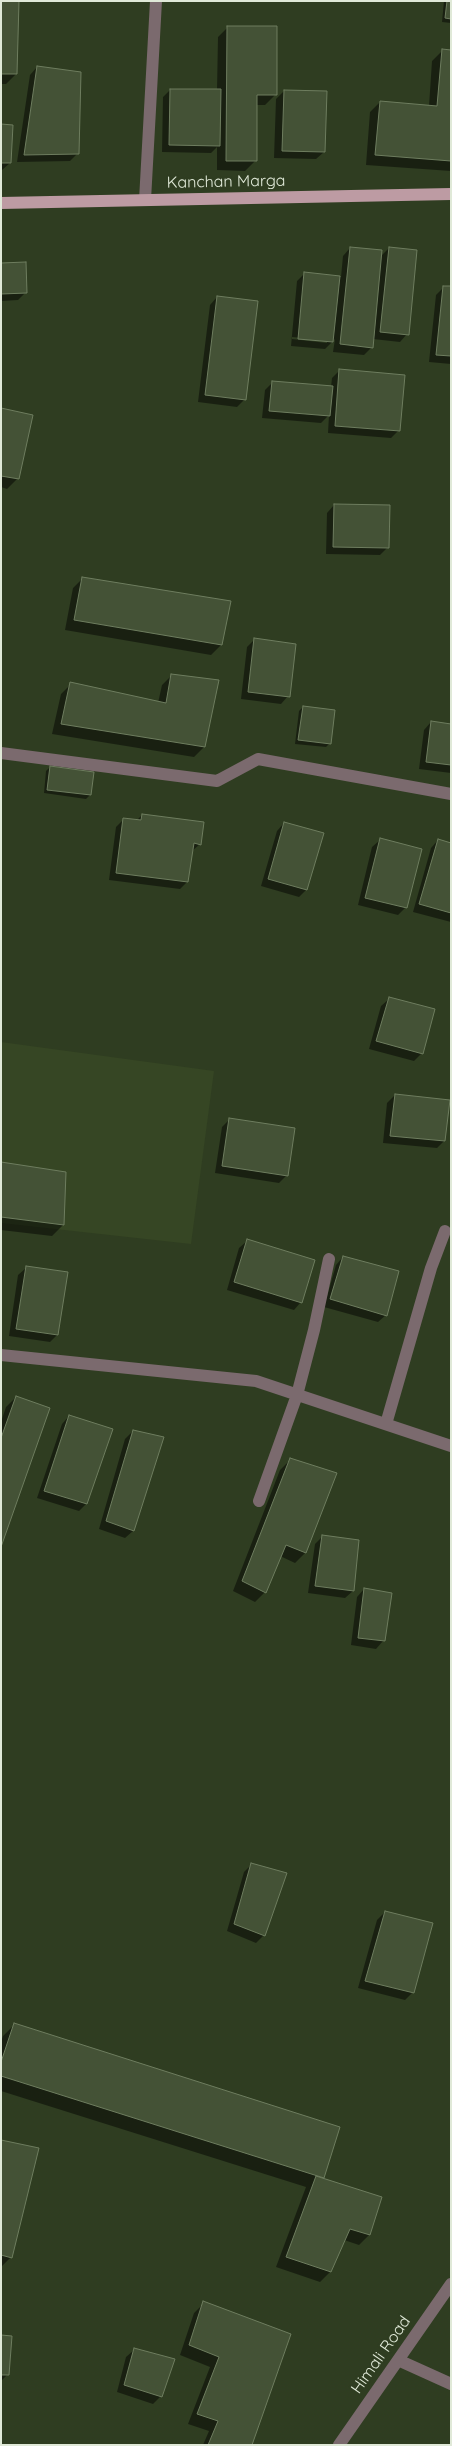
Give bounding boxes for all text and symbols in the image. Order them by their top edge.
street label: Kanchan Marga [166,171,286,193]
street label: Himali Road [347,2312,415,2398]

